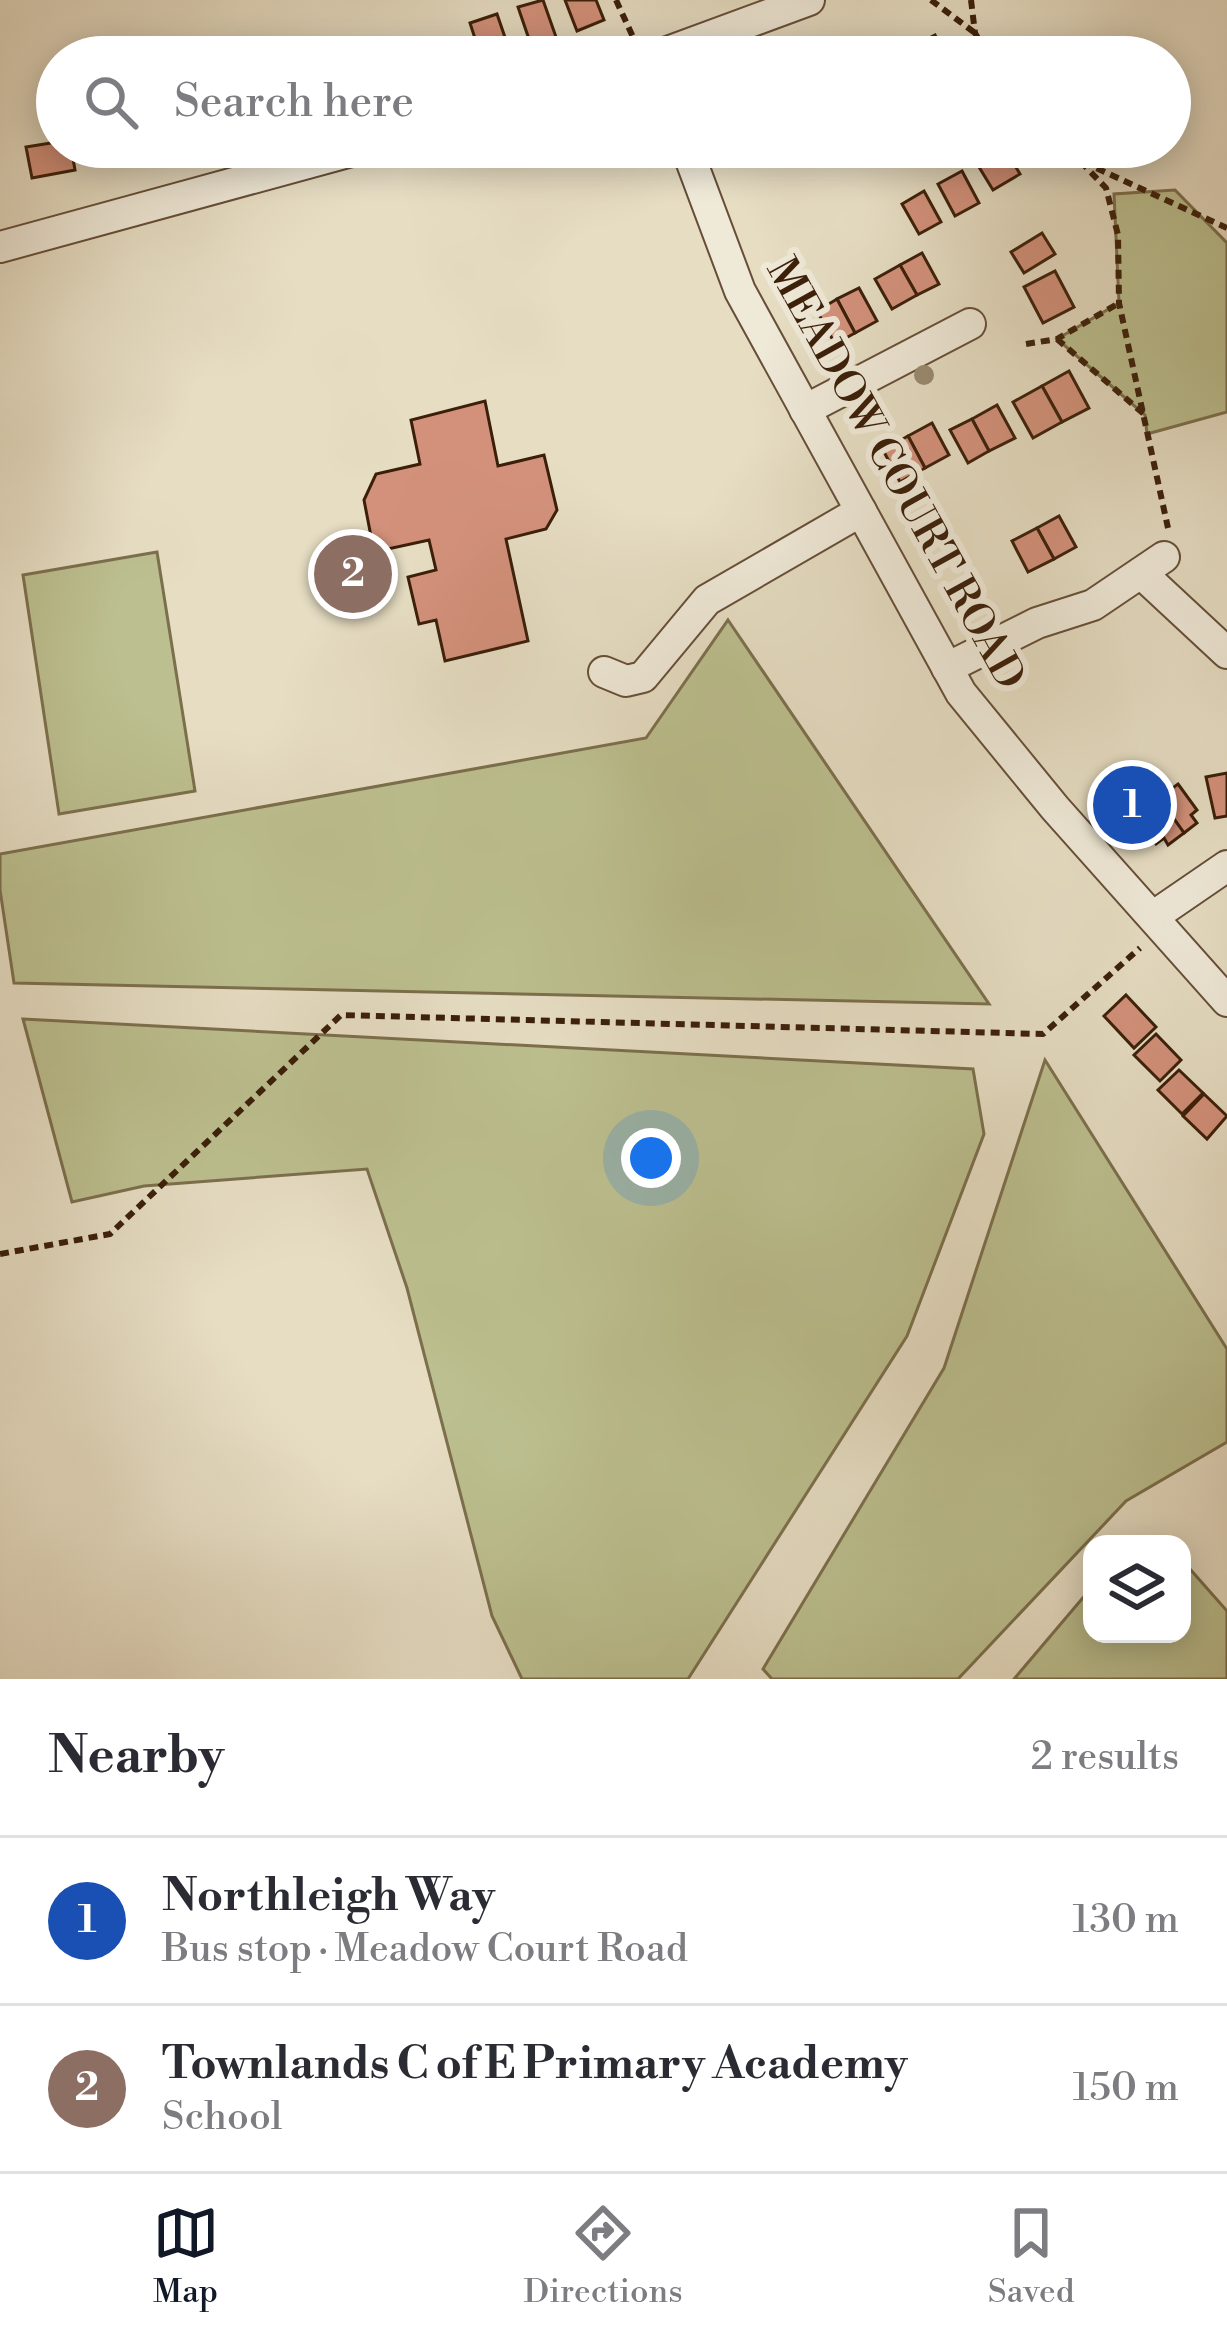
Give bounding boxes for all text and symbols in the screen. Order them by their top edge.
search box [36,36,1191,168]
icon: search [78,69,144,135]
text: Search here [174,74,414,131]
street label: MEADOW COURT ROAD [754,249,1036,699]
pin: 2 [314,529,392,619]
pin: 1 [1093,760,1171,850]
your location [621,1128,681,1188]
map controls [1083,1535,1191,1643]
button: layers [1083,1535,1191,1643]
text: Nearby [48,1725,224,1789]
text: 2 results [1031,1733,1179,1782]
text: Northleigh Way [162,1868,495,1925]
text: 1 [78,1896,96,1945]
text: 130 m [1073,1896,1179,1945]
text: Bus stop · Meadow Court Road [162,1925,688,1974]
text: Townlands C of E Primary Academy [162,2036,907,2093]
text: 2 [75,2064,99,2113]
text: 150 m [1073,2064,1179,2113]
text: School [162,2093,282,2142]
tab: Map [153,2200,219,2313]
tab: Directions [524,2200,683,2313]
tab: Saved [988,2200,1074,2313]

